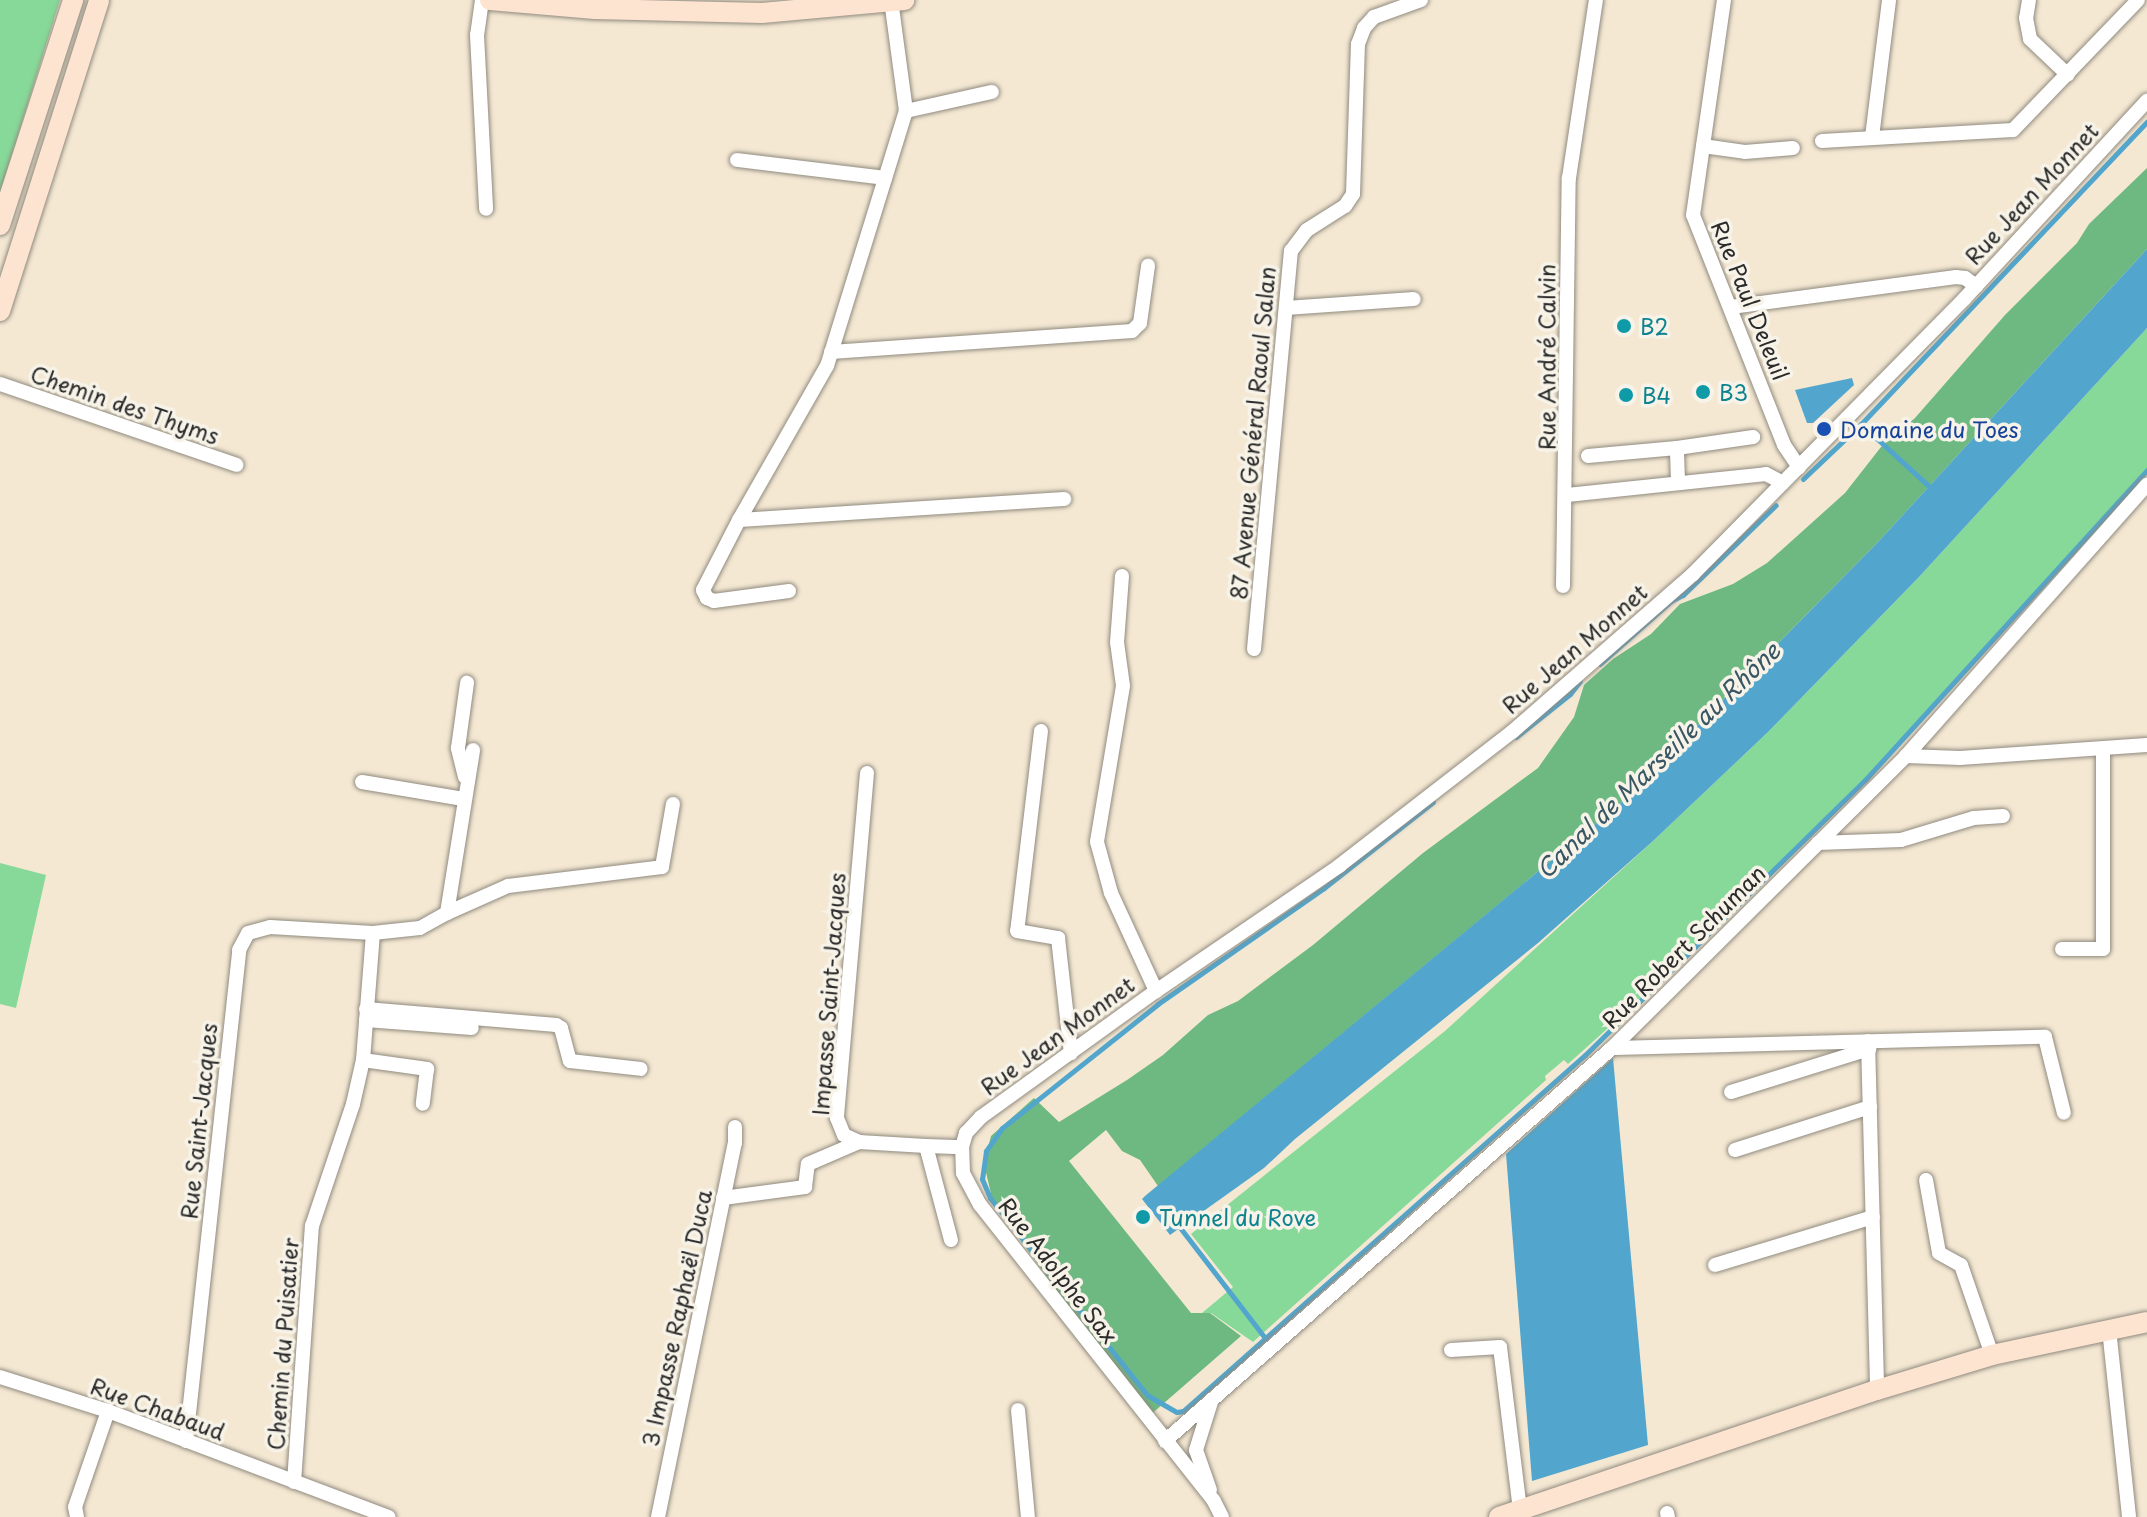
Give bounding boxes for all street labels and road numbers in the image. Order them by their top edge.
street label: Rue Jean Monnet [1958,116,2104,270]
street label: Rue Paul Deleuil [1707,216,1795,384]
street label: Rue André Calvin [1533,263,1559,451]
street label: 87 Avenue Général Raoul Salan [1224,266,1280,600]
street label: Chemin des Thyms [27,359,223,449]
street label: Rue Jean Monnet [1495,577,1653,719]
street label: Rue Robert Schuman [1595,858,1771,1034]
street label: Impasse Saint-Jacques [806,872,850,1116]
street label: Rue Jean Monnet [974,969,1140,1101]
street label: Rue Saint-Jacques [175,1021,221,1221]
street label: 3 Impasse Raphaël Duca [636,1186,716,1450]
street label: Rue Adolphe Sax [994,1192,1124,1348]
street label: Chemin du Puisatier [261,1237,303,1451]
street label: Rue Chabaud [86,1371,230,1445]

